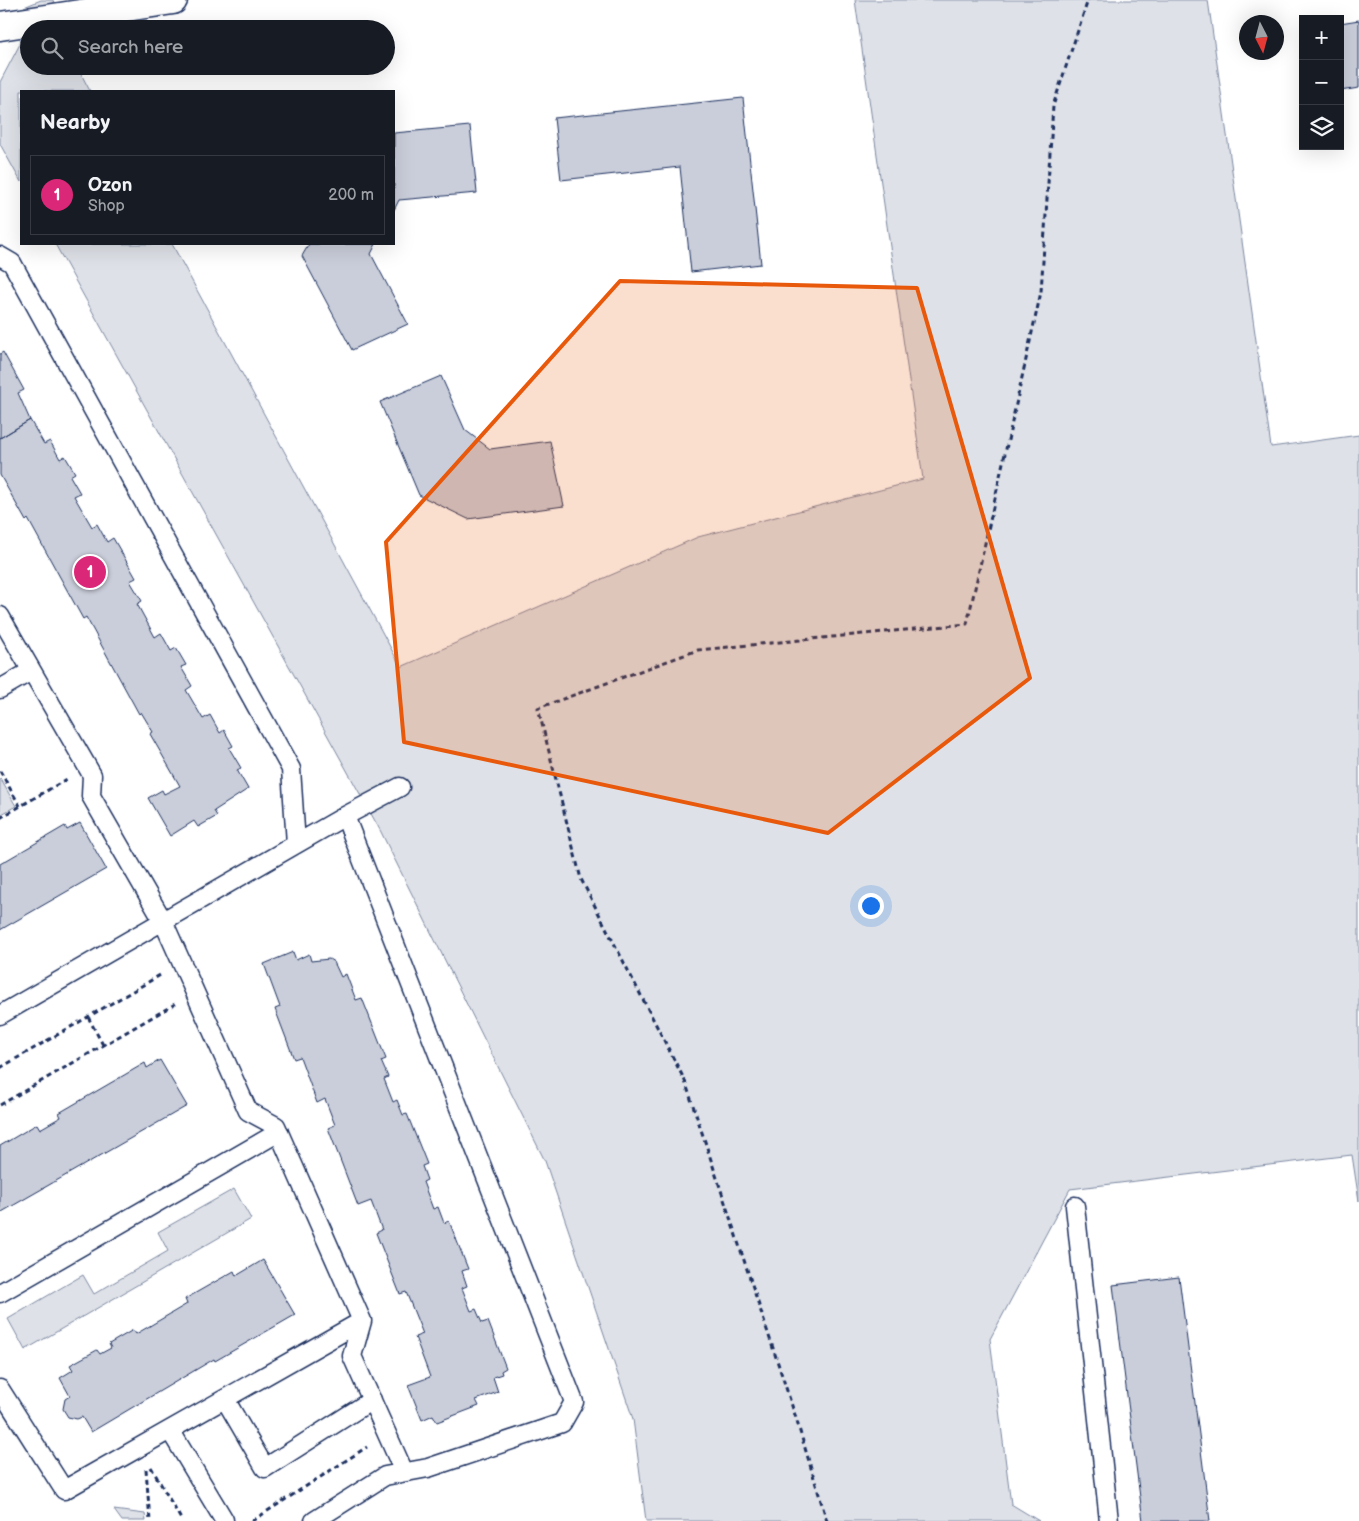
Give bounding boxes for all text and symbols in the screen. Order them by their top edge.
north arrow [1239,15,1284,60]
map controls [1299,15,1344,150]
button: + [1299,15,1344,60]
search box [20,20,395,75]
icon: search [38,34,66,62]
text: Search here [78,36,183,59]
button: − [1299,60,1344,105]
button: layers [1299,105,1344,150]
text: Nearby [40,110,110,135]
text: Ozon [88,174,132,197]
text: 1 [54,186,60,205]
text: 200 m [328,186,374,205]
text: Shop [88,197,125,216]
pin: 1 [74,553,106,591]
your location [858,893,884,919]

